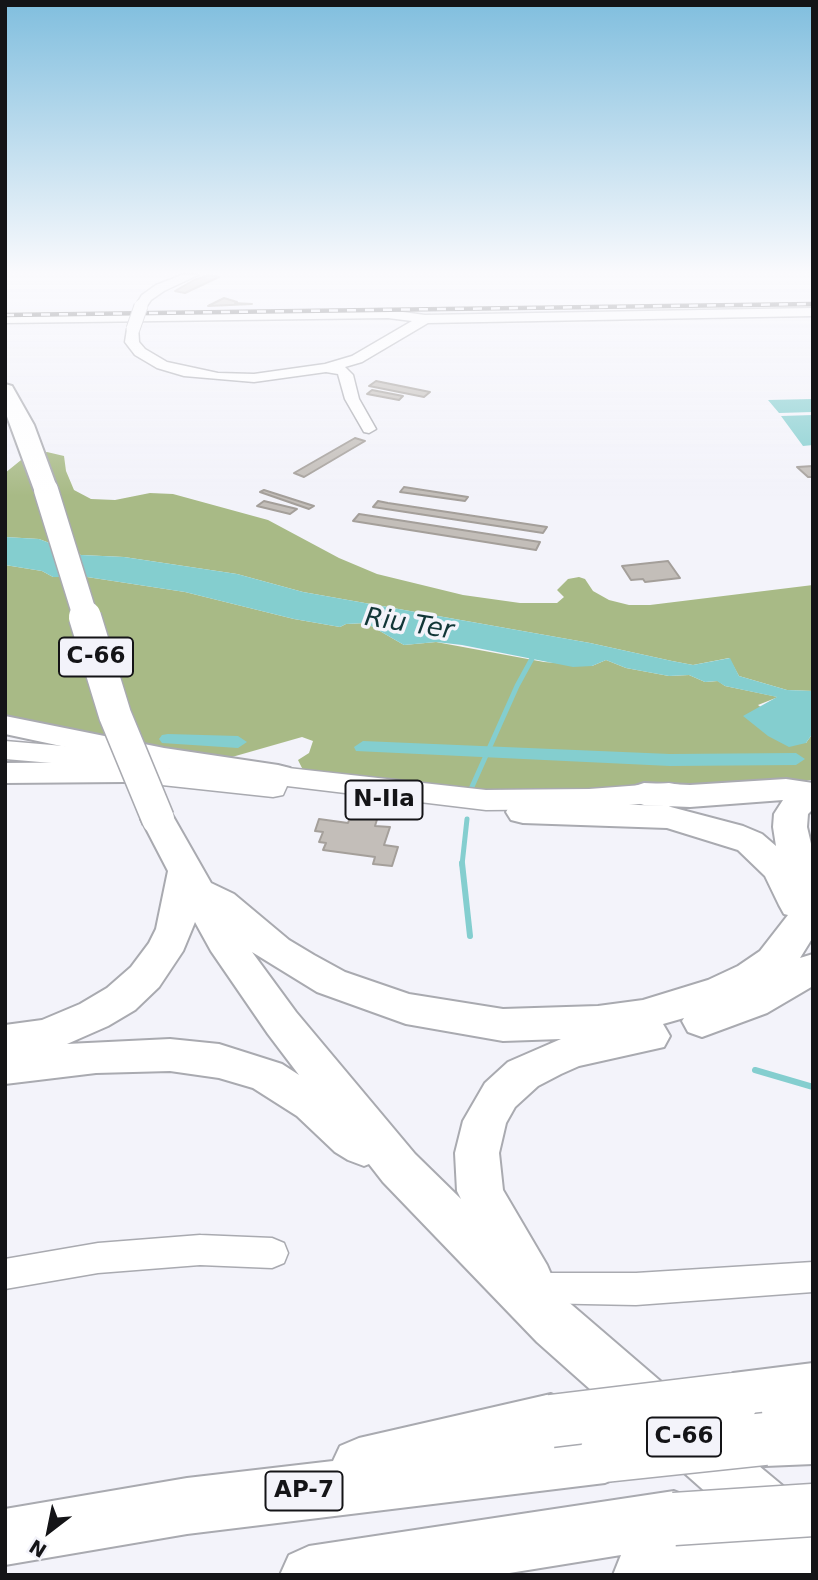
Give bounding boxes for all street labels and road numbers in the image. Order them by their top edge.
road number: C-66 [59,638,133,677]
road number: N-IIa [346,780,422,820]
road number: C-66 [647,1418,721,1456]
road number: AP-7 [266,1472,342,1510]

